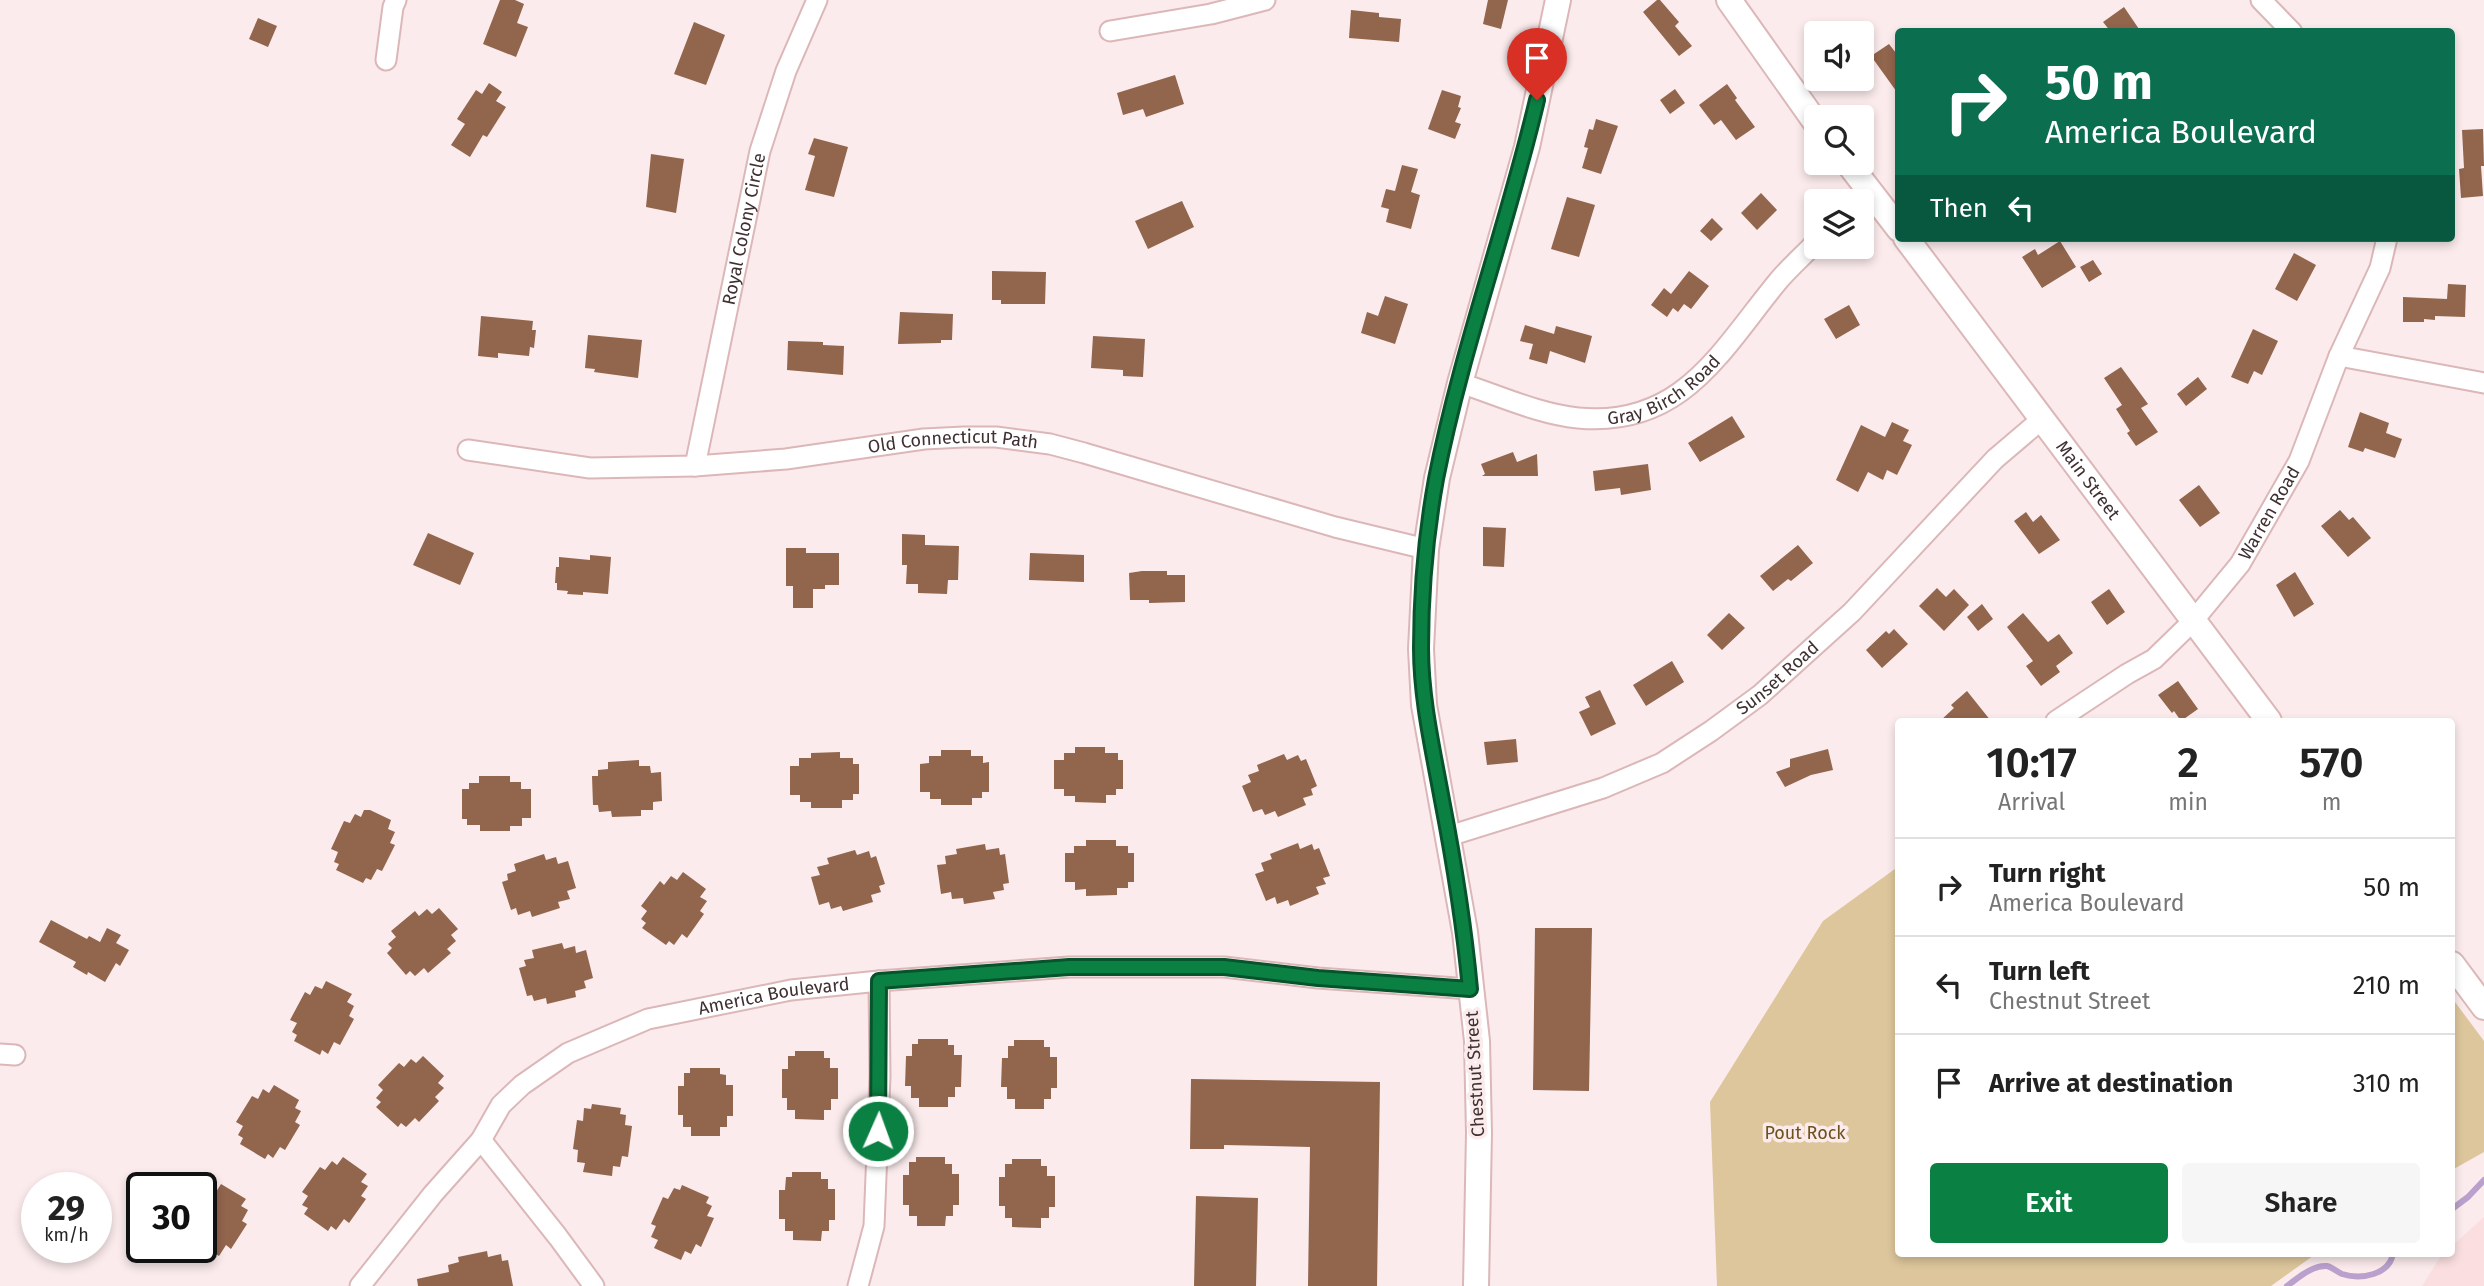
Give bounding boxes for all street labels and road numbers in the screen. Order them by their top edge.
street label: Royal Colony Circle [718,151,770,307]
street label: Gray Birch Road [1606,351,1725,430]
street label: Old Connecticut Path [866,426,1040,458]
street label: Main Street [2051,436,2125,524]
street label: Warren Road [2234,462,2305,564]
street label: Sunset Road [1732,636,1823,720]
street label: America Boulevard [696,973,850,1020]
street label: Chestnut Street [1461,1010,1489,1138]

